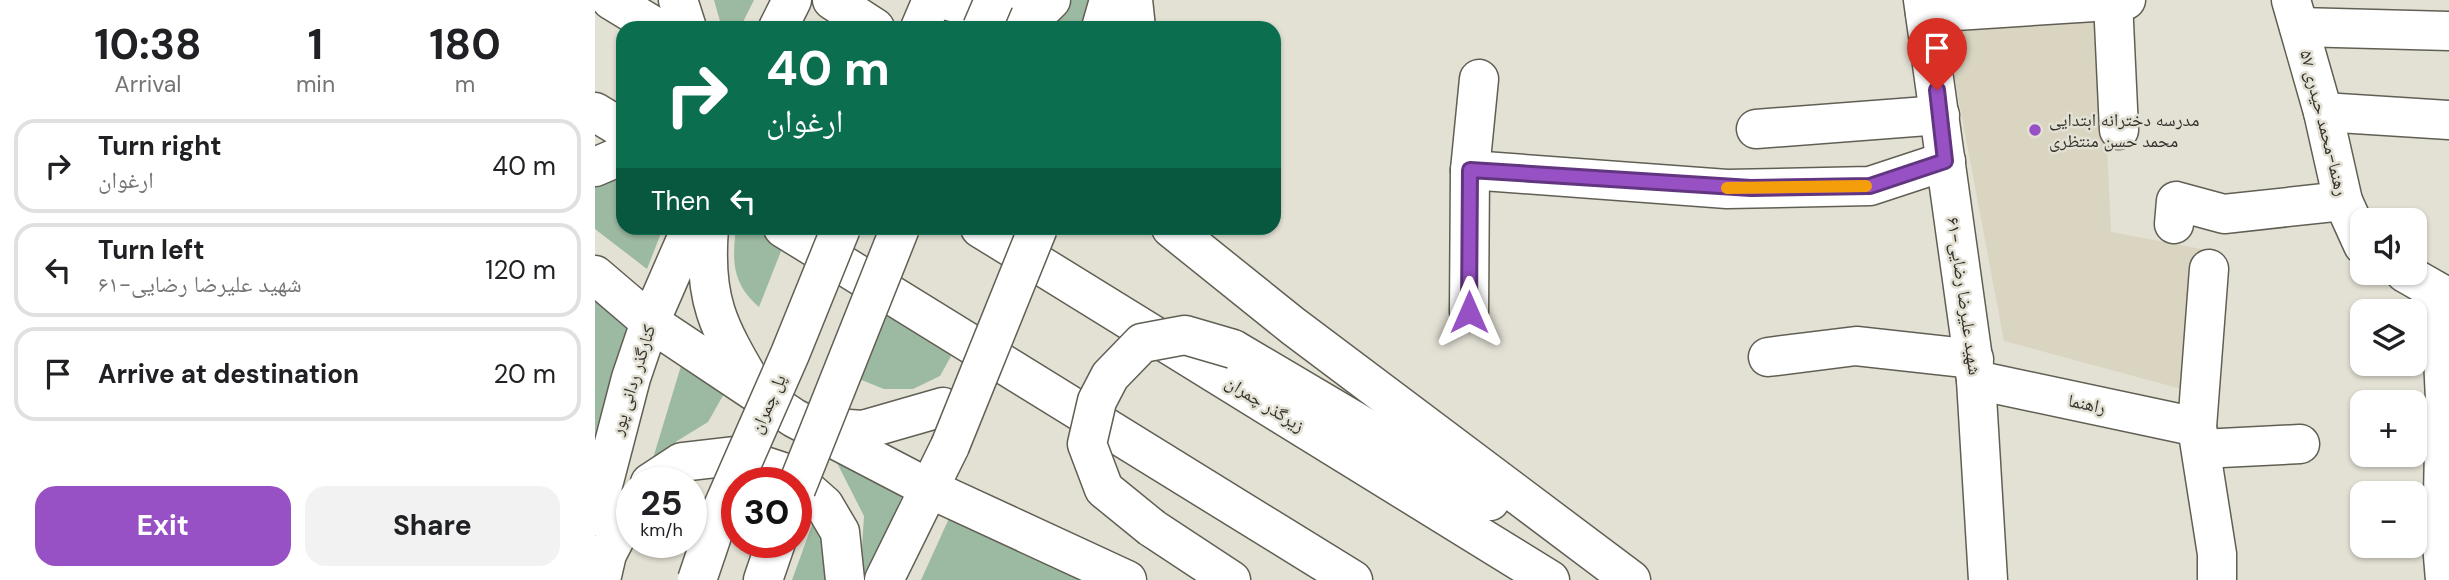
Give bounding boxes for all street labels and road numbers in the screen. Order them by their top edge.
street label: ۵۷ رهنما-محمد حیدری [2294,48,2354,198]
street label: ۶۱-شهید علیرضا رضایی [1941,215,1987,377]
street label: کنارگذر ردانی پور [605,321,661,439]
street label: زیرگذر چمران [1221,370,1309,438]
street label: پل چمران [744,371,792,437]
street label: راهنما [2066,388,2108,420]

